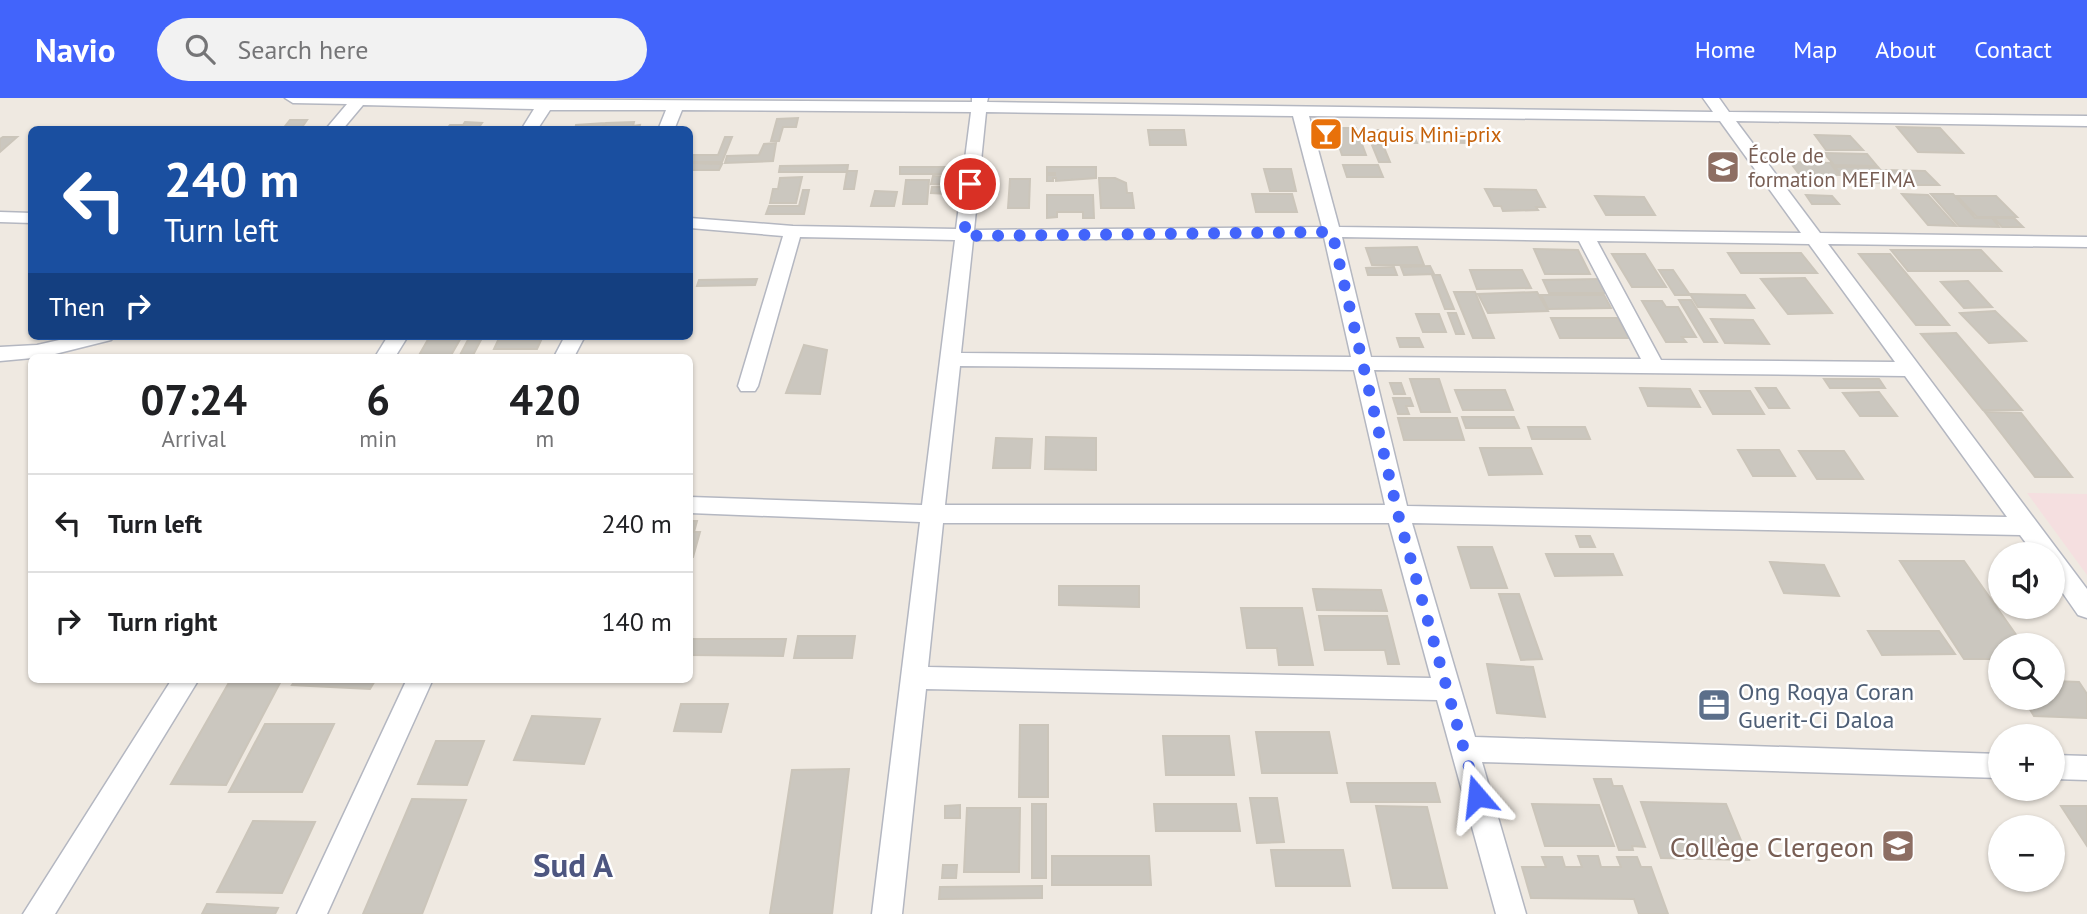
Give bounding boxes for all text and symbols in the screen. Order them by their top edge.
search box [157,18,647,81]
text: Navio [35,28,115,71]
icon: search [181,30,219,68]
text: Search here [237,33,369,66]
text: Home [1695,34,1755,65]
text: Map [1793,34,1837,65]
text: About [1875,34,1936,65]
text: Contact [1974,34,2052,65]
bar icon: Maquis Mini-prix [1307,115,1345,153]
place label: Maquis Mini-prix [1350,121,1502,148]
place label: École de formation MEFIMA [1748,142,1916,193]
text: 240 m [164,147,299,211]
school or university icon: École de formation MEFIMA [1704,148,1742,186]
icon: left [49,154,140,245]
pin [940,154,1000,214]
icon: arrive [951,165,989,203]
text: Turn left [164,209,279,251]
icon: right [119,287,157,325]
text: Then [49,290,105,323]
text: 07:24 [140,372,247,427]
text: 6 [366,372,390,427]
text: 420 [509,372,581,427]
text: Arrival [161,424,226,453]
text: min [359,424,397,453]
text: m [536,424,554,453]
icon: left [49,504,87,542]
text: Turn left [108,507,202,540]
text: 240 m [601,507,672,540]
map controls [1988,542,2065,892]
button: sound [1988,542,2065,619]
icon: right [49,602,87,640]
text: Turn right [108,605,217,638]
text: 140 m [601,605,672,638]
button: search [1988,633,2065,710]
place label: Ong Roqya Coran Guerit-Ci Daloa [1738,676,1914,735]
office icon: Ong Roqya Coran Guerit-Ci Daloa [1695,686,1733,724]
button: + [1988,724,2065,801]
position arrow [1440,759,1514,833]
button: − [1988,815,2065,892]
school or university icon: Collège Clergeon [1879,827,1917,865]
place label: Collège Clergeon [1670,828,1874,865]
district label: Sud A [533,843,613,886]

